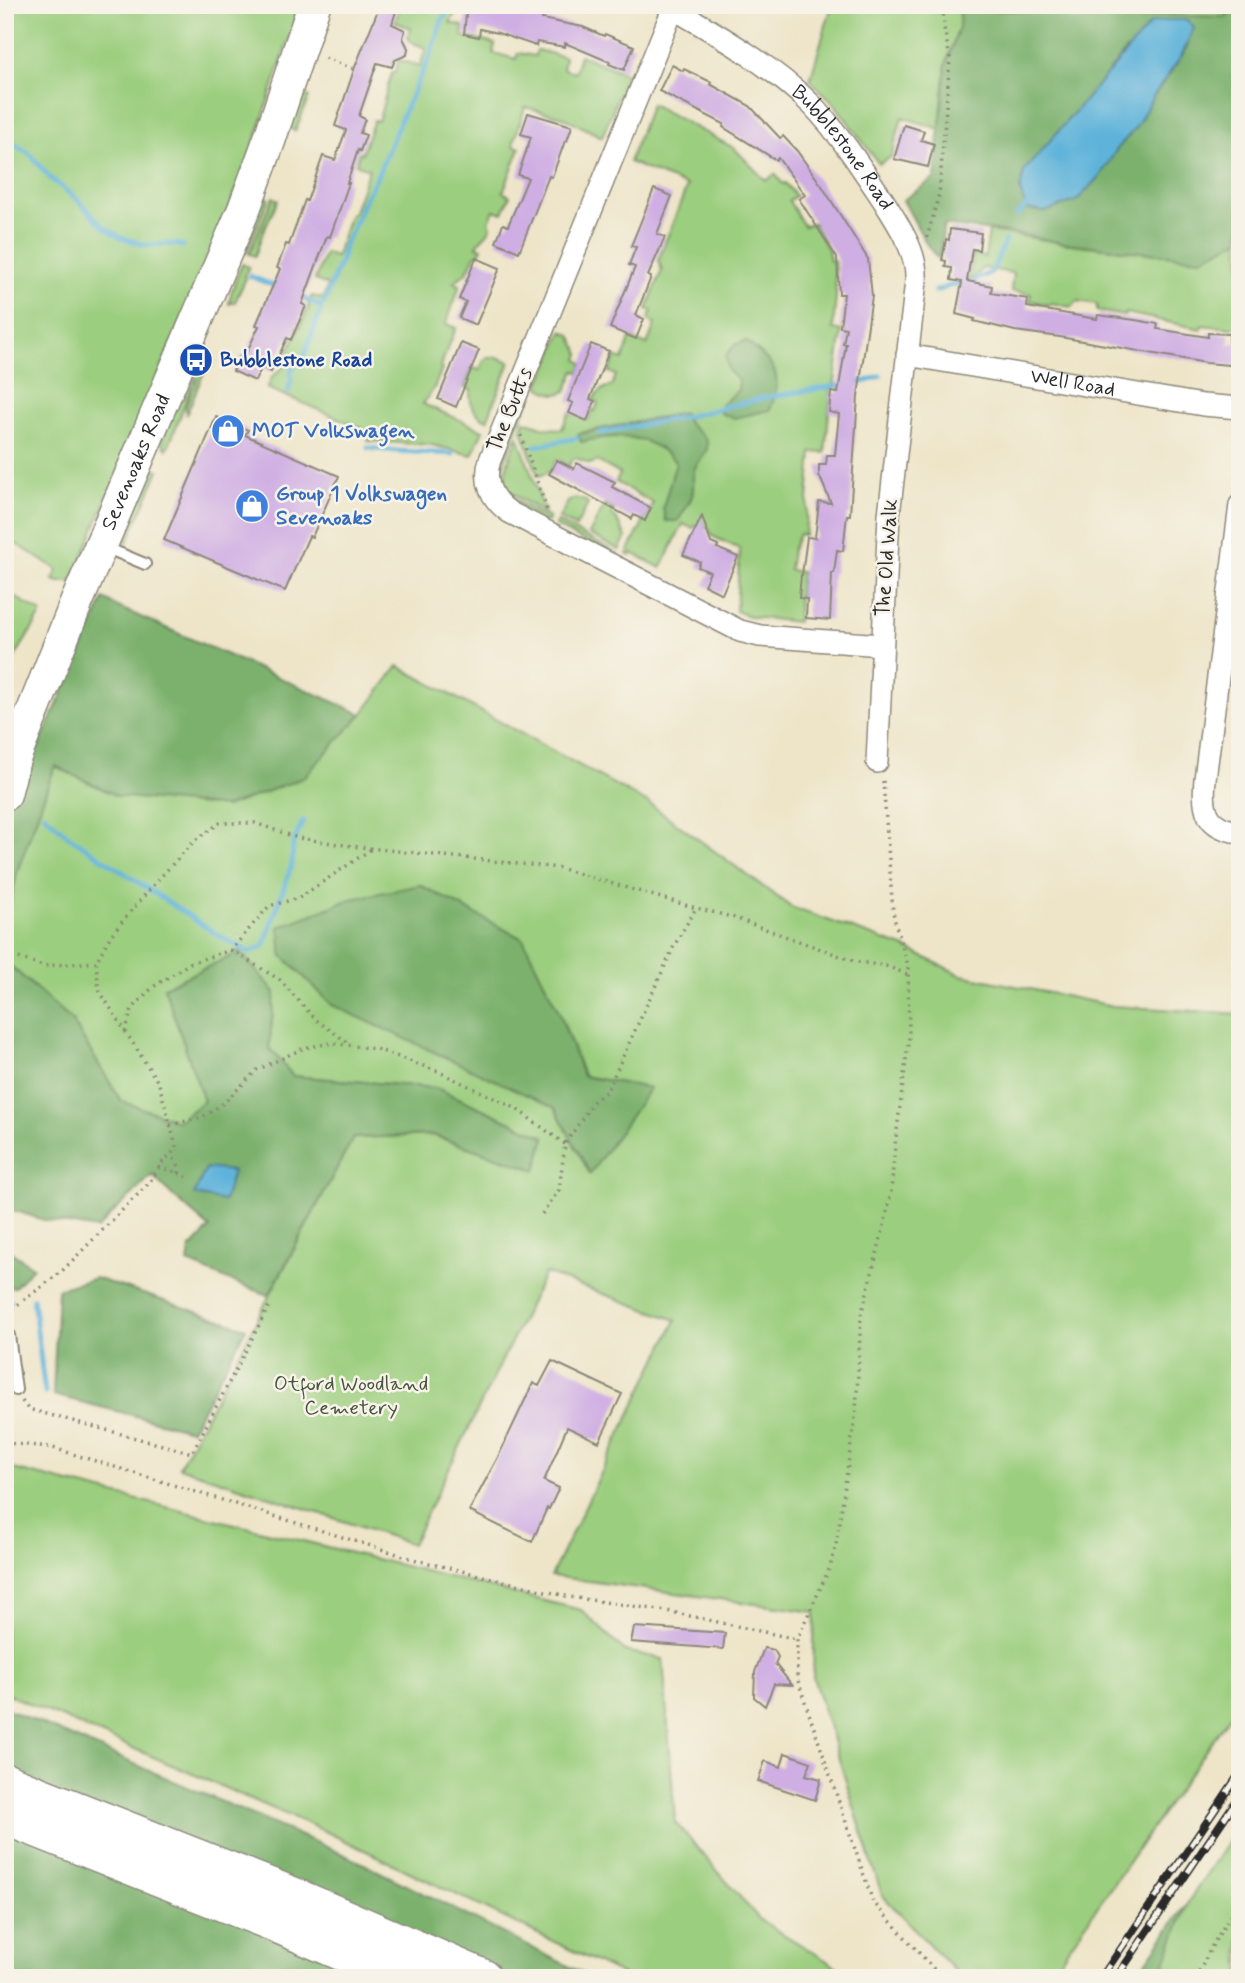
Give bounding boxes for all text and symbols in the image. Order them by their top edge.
street label: Bubblestone Road [785,78,900,216]
bus stop icon: Bubblestone Road [177,341,215,379]
place label: Bubblestone Road [220,346,372,374]
street label: Well Road [1028,362,1117,404]
street label: The Butts [480,364,540,456]
street label: Sevenoaks Road [95,390,178,535]
shop icon: MOT Volkswagen [209,412,247,450]
place label: MOT Volkswagen [252,417,415,447]
place label: Group 1 Volkswagen Sevenoaks [276,480,447,532]
shop icon: Group 1 Volkswagen Sevenoaks [233,487,271,525]
street label: The Old Walk [869,498,905,618]
park label: Otford Woodland Cemetery [274,1370,428,1422]

